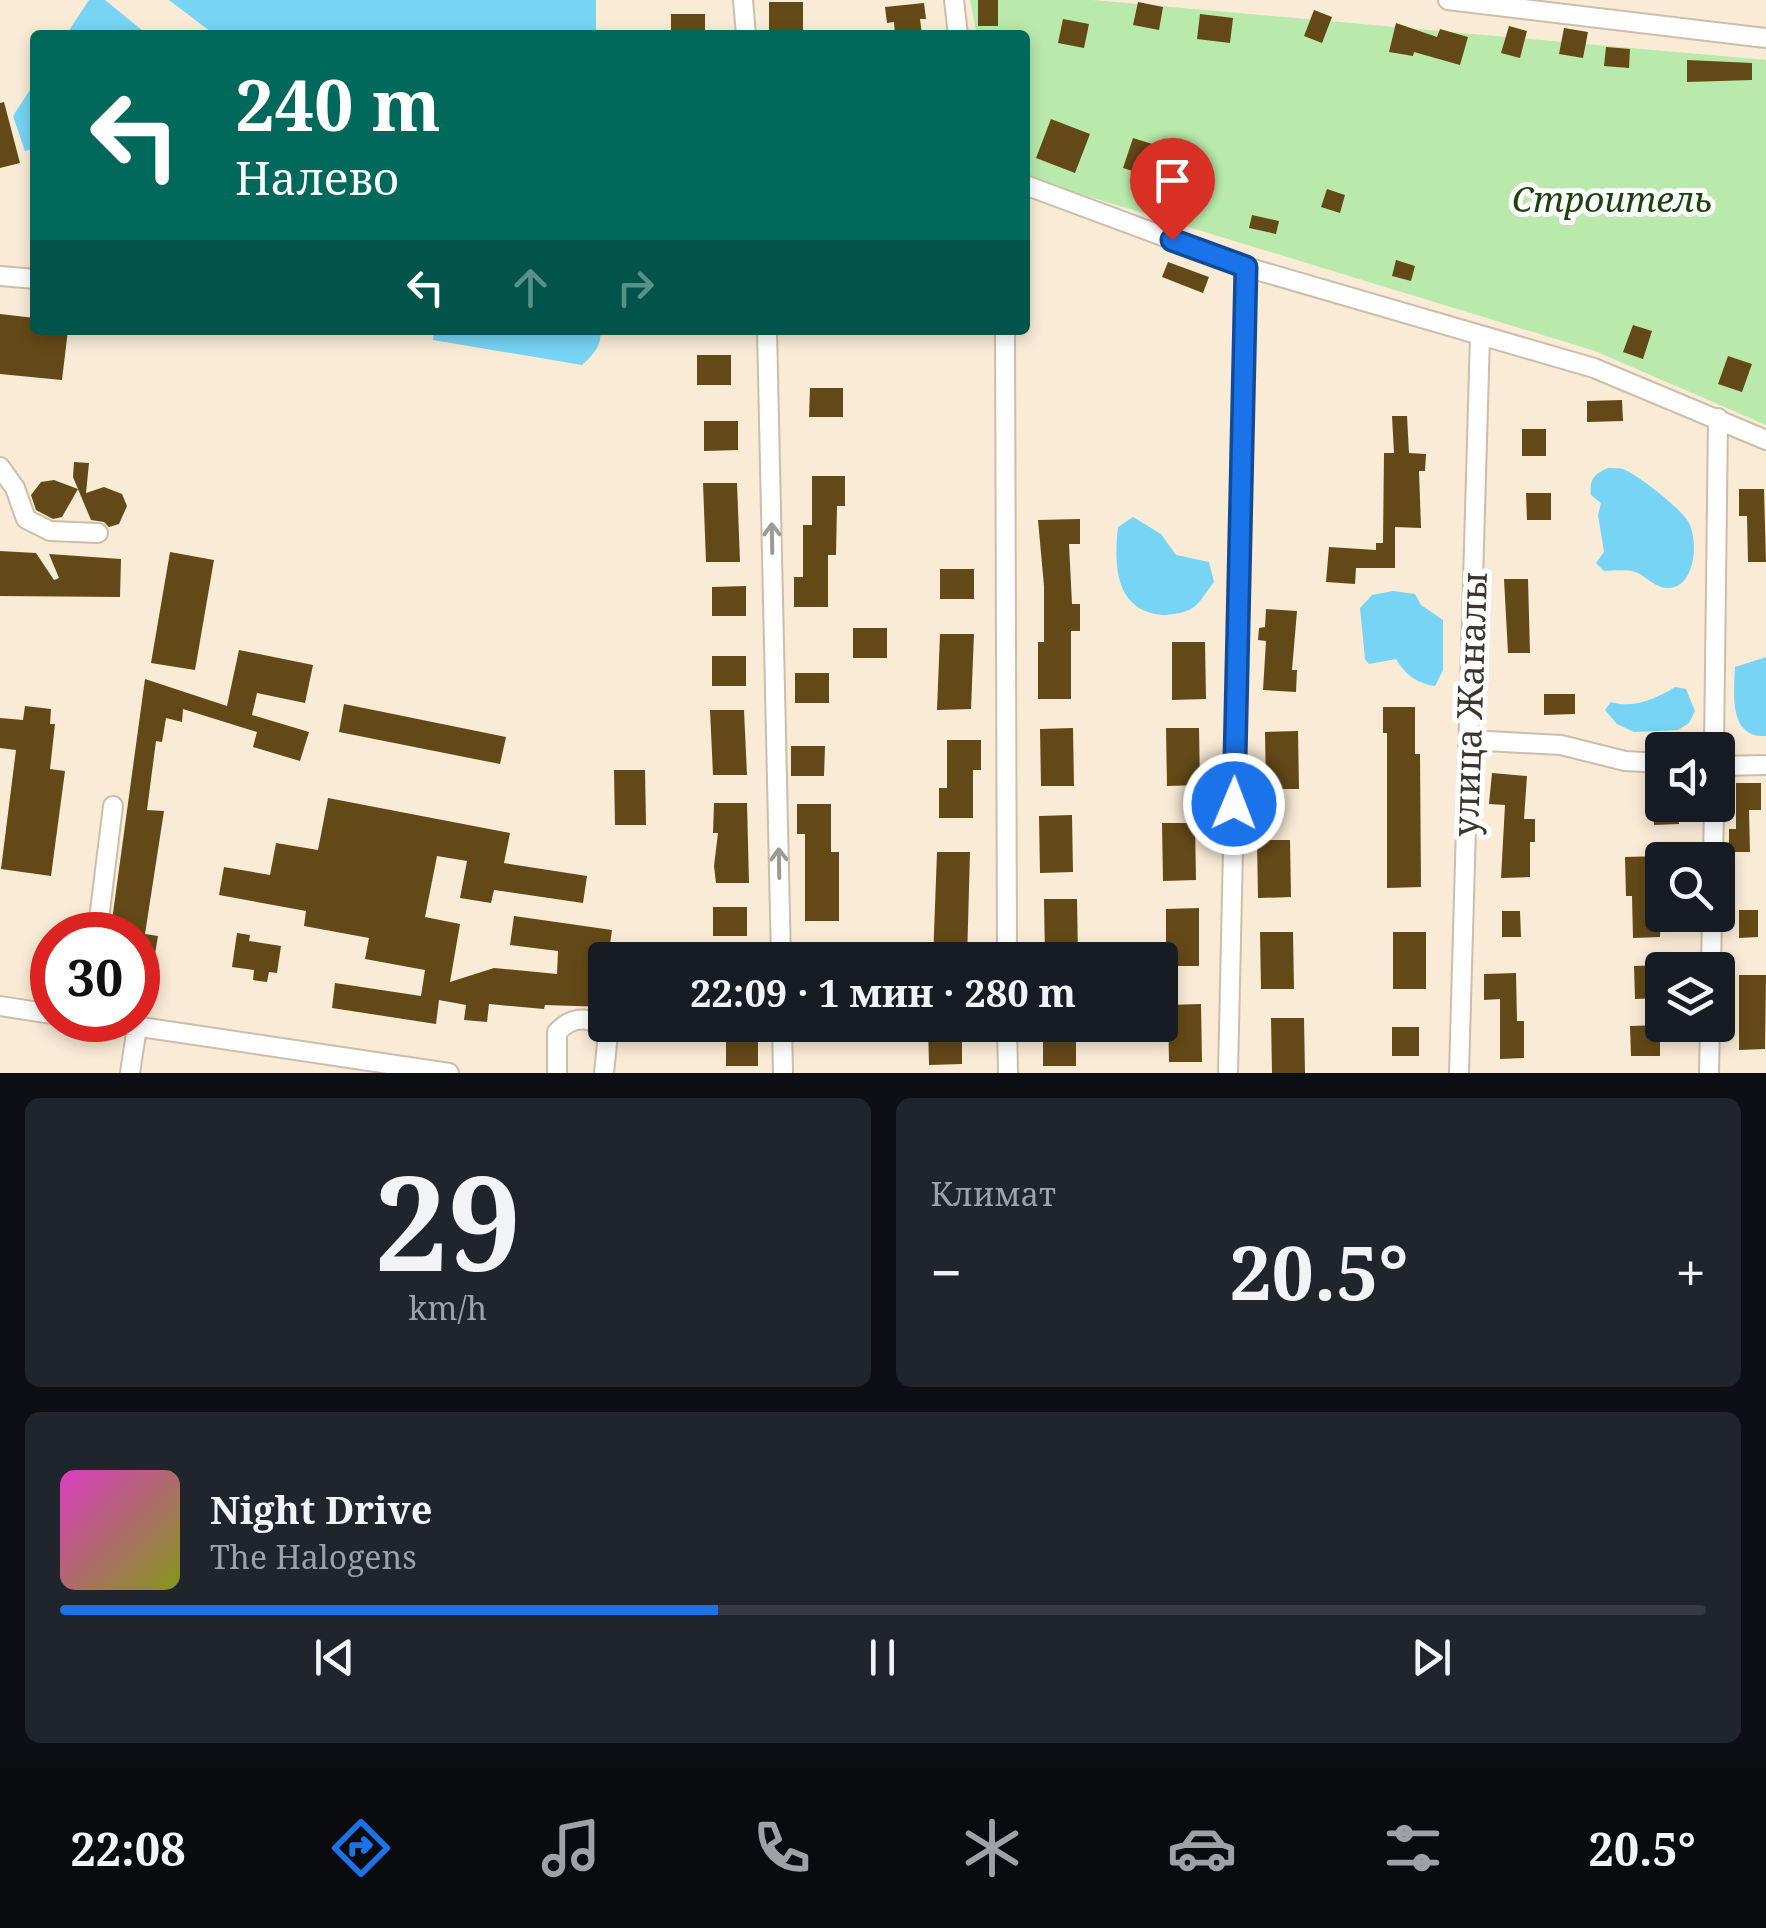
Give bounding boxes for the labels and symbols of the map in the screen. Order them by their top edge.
pin [1130,138,1215,241]
park label: Строитель [1512,175,1712,222]
one-way arrow [762,522,781,554]
street label: улица Жаналы [1441,571,1497,837]
position arrow [1182,752,1286,856]
one-way arrow [769,847,788,879]
speed limit sign: 30 [30,912,160,1042]

